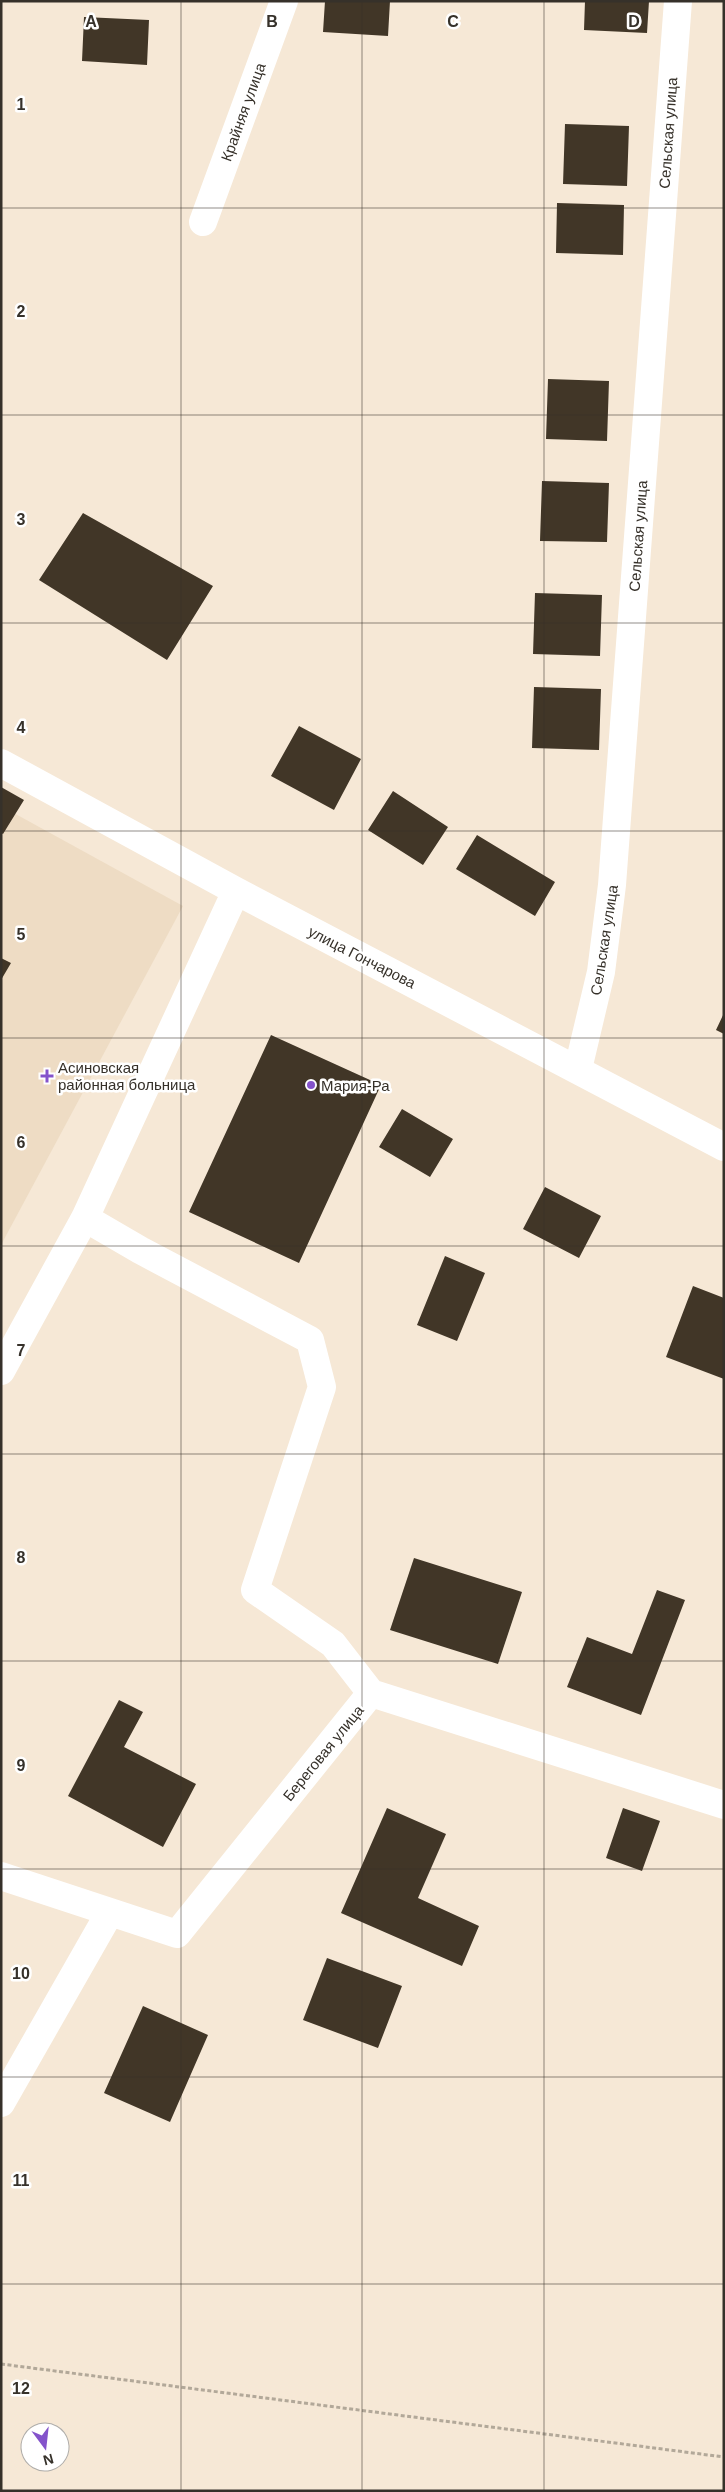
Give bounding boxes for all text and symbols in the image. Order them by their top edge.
text: A [85,13,97,30]
text: B [266,13,278,30]
text: C [447,13,459,30]
text: D [628,13,640,30]
street label: Крайняя улица [217,60,269,164]
street label: Сельская улица [656,76,680,189]
text: 1 [17,96,26,113]
text: 2 [17,303,26,320]
street label: Сельская улица [626,479,650,592]
text: 3 [17,511,26,528]
text: 4 [17,719,26,736]
street label: Сельская улица [587,883,621,996]
street label: улица Гончарова [306,923,419,992]
text: 5 [17,926,26,943]
place label: Асиновская районная больница [58,1059,196,1093]
marker: Асиновская районная больница [40,1069,54,1083]
place label: Мария-Ра [321,1077,390,1094]
marker: Мария-Ра [305,1079,317,1091]
text: 6 [17,1134,26,1151]
text: 7 [17,1342,26,1359]
text: 8 [17,1549,26,1566]
street label: Береговая улица [279,1701,367,1804]
text: 9 [17,1757,26,1774]
text: 10 [12,1965,30,1982]
text: 11 [13,2172,30,2189]
text: 12 [12,2380,30,2397]
north arrow [20,2422,70,2472]
text: N [41,2451,55,2469]

